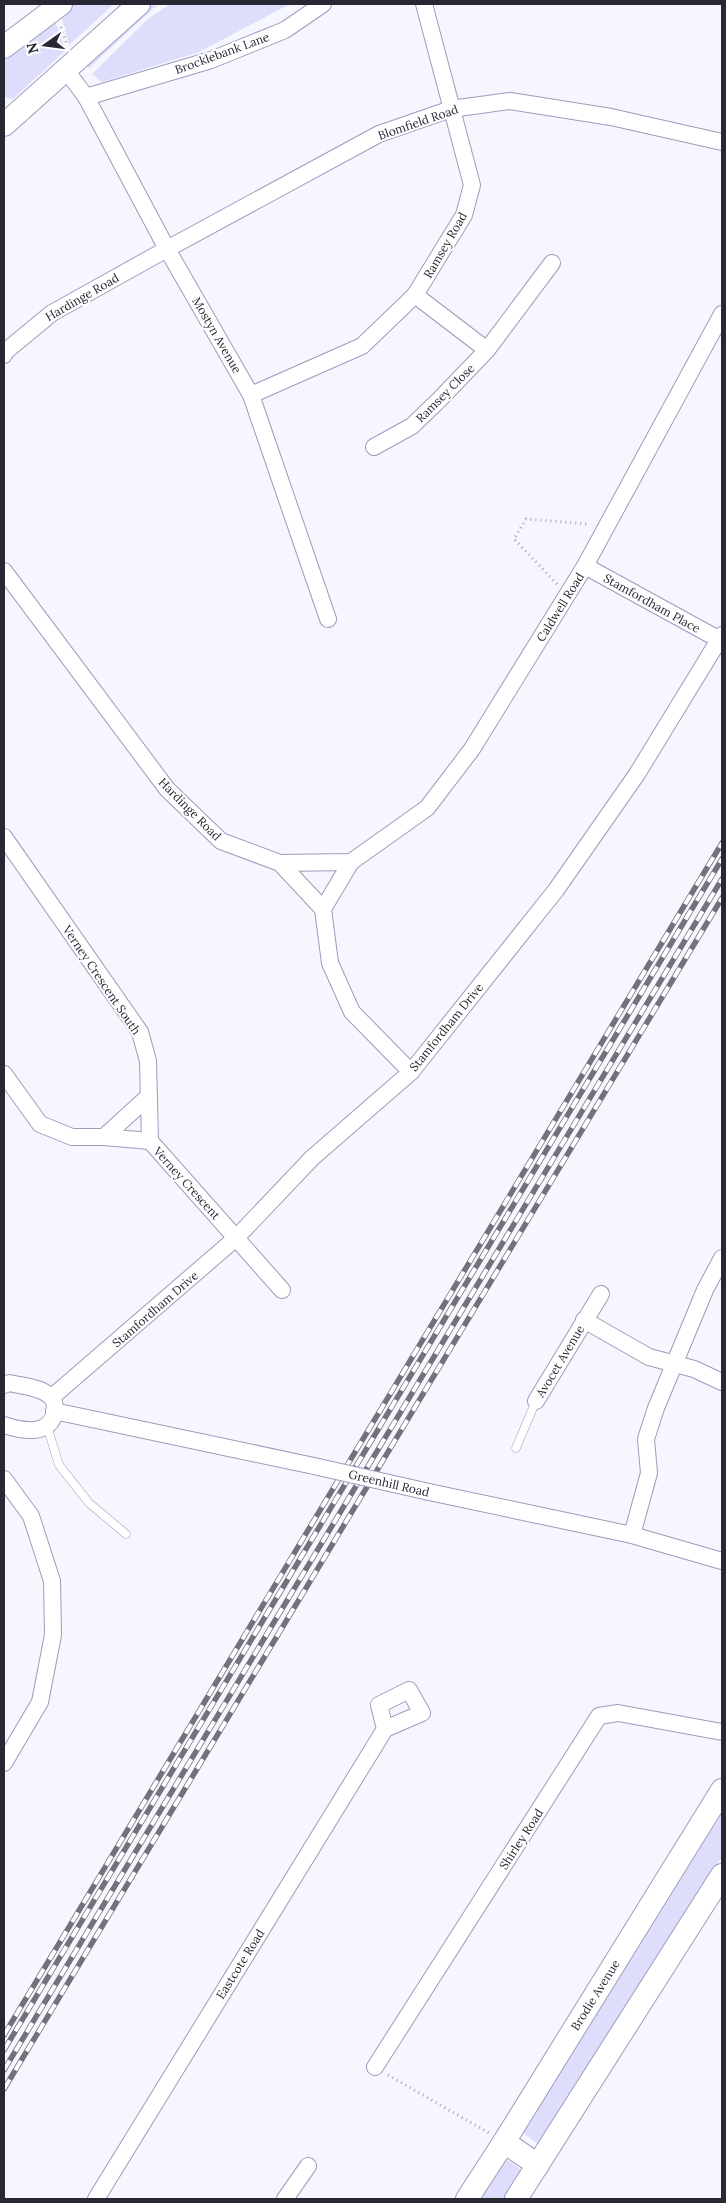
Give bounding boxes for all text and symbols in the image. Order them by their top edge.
north arrow [20,20,70,70]
street label: Brocklebank Lane [173,29,272,77]
text: N [22,41,42,56]
street label: Blomfield Road [376,101,460,143]
street label: Ramsey Road [420,209,470,281]
street label: Hardinge Road [43,270,121,324]
street label: Mostyn Avenue [189,294,245,376]
street label: Ramsey Close [413,360,478,425]
street label: Caldwell Road [533,570,587,644]
street label: Stamfordham Place [601,570,703,636]
street label: Hardinge Road [156,775,224,843]
street label: Verney Crescent South [59,922,144,1037]
street label: Stamfordham Drive [406,980,486,1074]
street label: Verney Crescent [150,1143,224,1223]
street label: Stamfordham Drive [109,1267,201,1350]
street label: Avocet Avenue [532,1322,588,1401]
street label: Greenhill Road [347,1466,431,1500]
street label: Shirley Road [496,1806,546,1872]
street label: Eastcote Road [213,1926,267,2002]
street label: Brodie Avenue [567,1956,623,2033]

